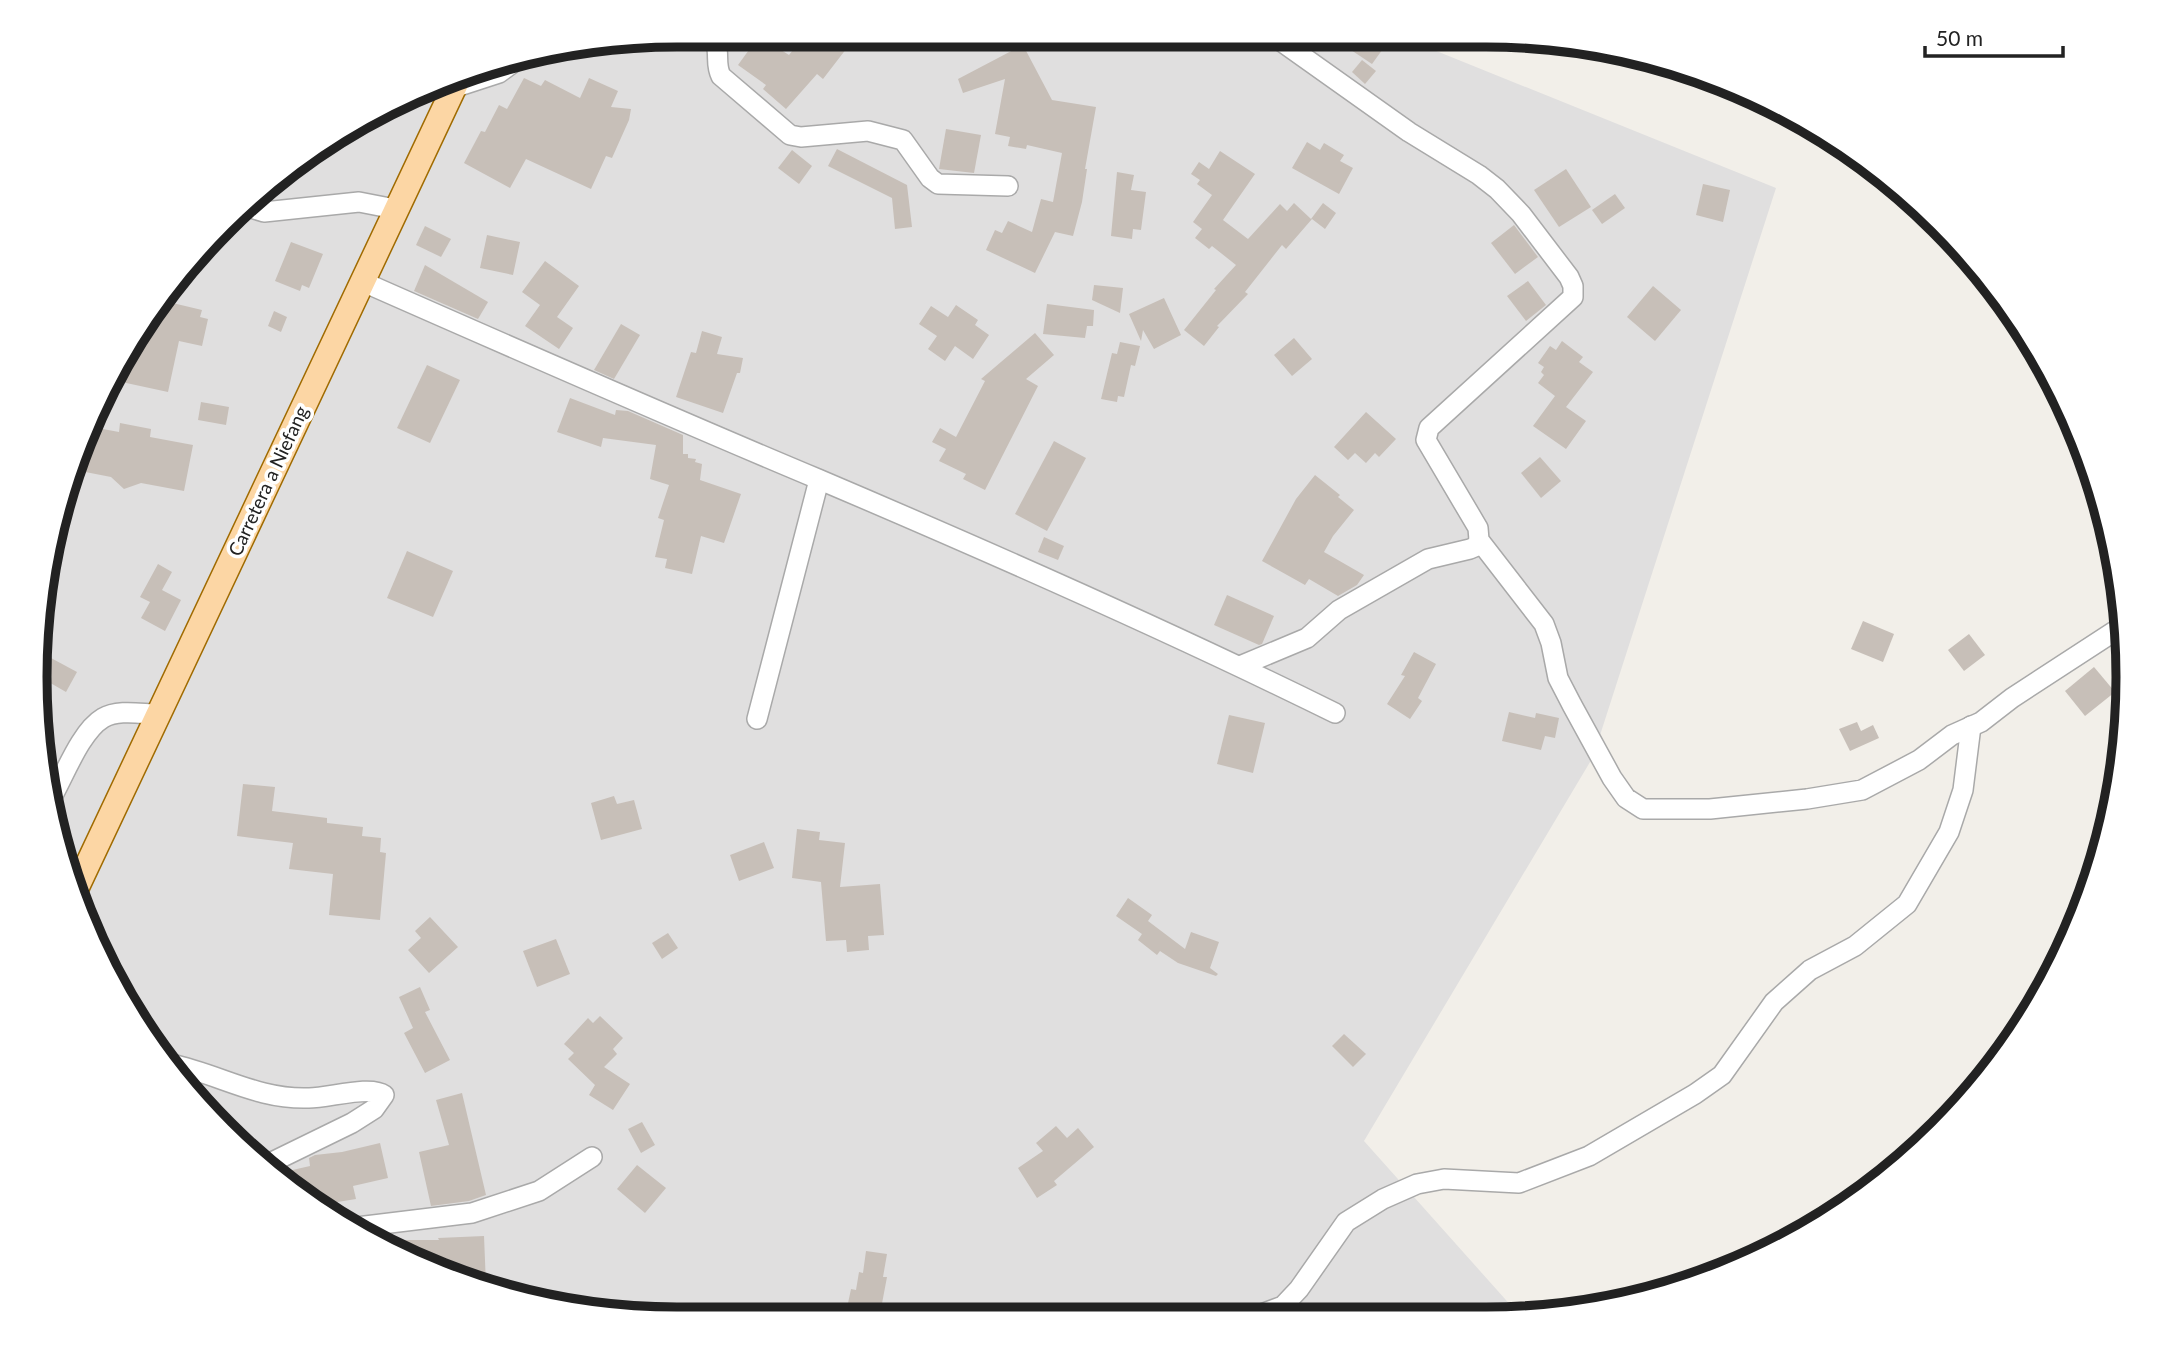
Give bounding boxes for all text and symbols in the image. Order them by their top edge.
scale bar [1925,14,2063,58]
text: 50 m [1936,25,1983,50]
street label: Carretera a Niefang [223,402,312,560]

